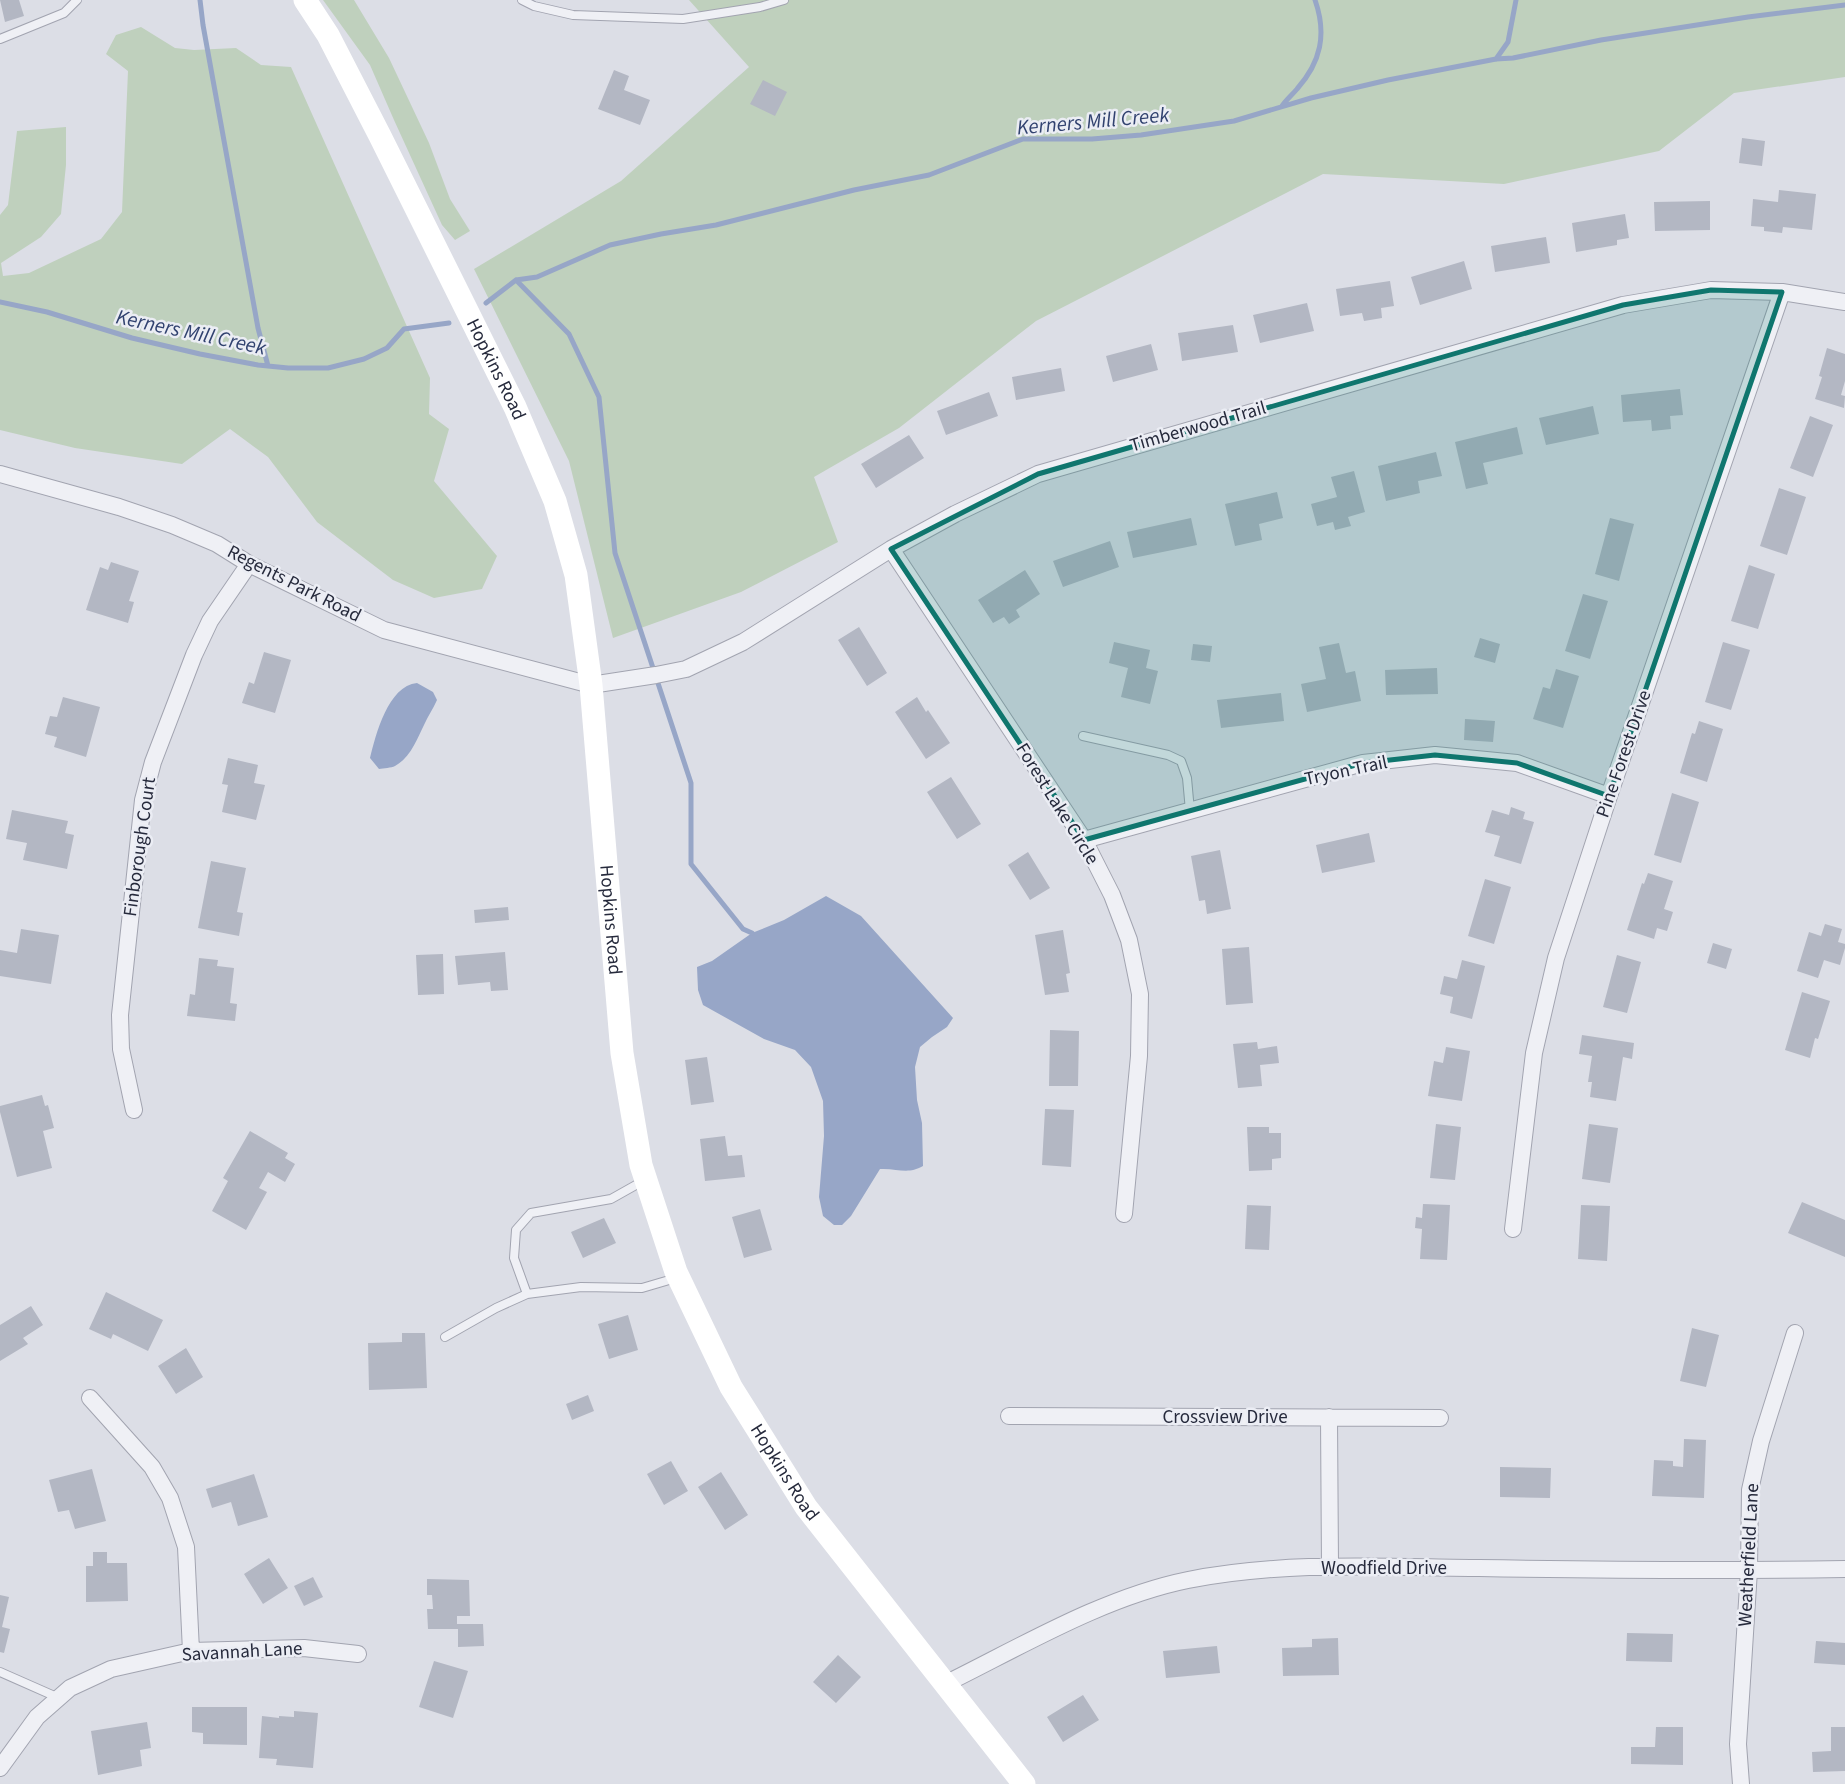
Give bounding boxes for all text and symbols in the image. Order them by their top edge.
water label: Kerners Mill Creek [1016,99,1171,143]
water label: Kerners Mill Creek [113,301,270,363]
street label: Hopkins Road [459,314,532,424]
street label: Timberwood Trail [1127,395,1269,459]
street label: Regents Park Road [222,539,366,629]
street label: Pine Forest Drive [1590,687,1658,821]
street label: Forest Lake Circle [1009,738,1105,870]
street label: Tryon Trail [1302,749,1390,793]
street label: Finborough Court [117,775,163,918]
street label: Hopkins Road [593,864,629,976]
street label: Crossview Drive [1162,1404,1288,1431]
street label: Hopkins Road [744,1418,825,1527]
street label: Weatherfield Lane [1732,1483,1766,1627]
street label: Woodfield Drive [1321,1555,1447,1582]
street label: Savannah Lane [181,1635,303,1669]

